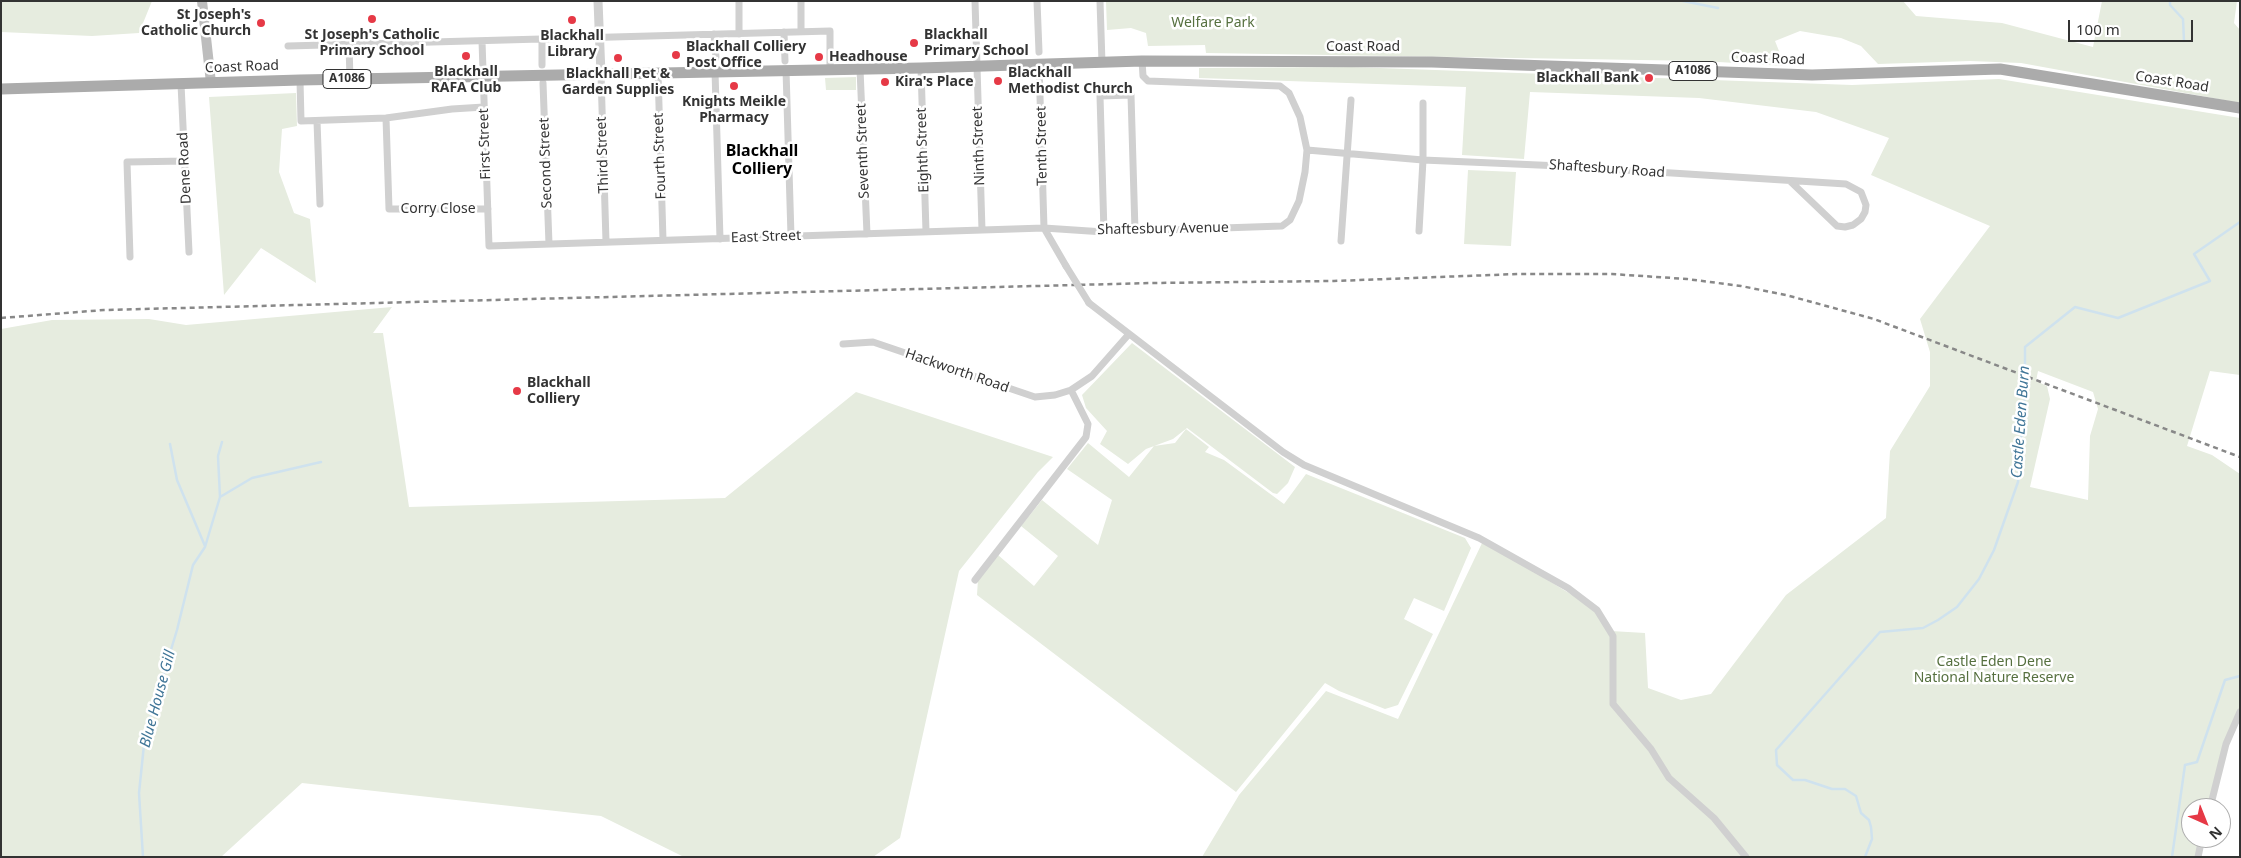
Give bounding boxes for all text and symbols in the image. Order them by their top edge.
place label: St Joseph's Catholic Church [141,7,251,40]
scale bar [2071,10,2196,42]
marker: St Joseph's Catholic Primary School [366,13,378,25]
marker: Blackhall Library [566,14,578,26]
park label: Welfare Park [1171,15,1255,31]
marker: St Joseph's Catholic Church [255,17,267,29]
text: 100 m [2076,19,2120,39]
place label: St Joseph's Catholic Primary School [305,27,439,59]
place label: Blackhall Primary School [924,27,1029,59]
place label: Blackhall Library [540,28,604,60]
marker: Blackhall Primary School [908,37,920,49]
place label: Blackhall Colliery Post Office [686,39,806,72]
street label: Coast Road [1326,39,1400,55]
marker: Blackhall Colliery Post Office [670,49,682,61]
place label: Headhouse [829,49,908,65]
street label: Coast Road [1731,49,1805,69]
marker: Blackhall RAFA Club [460,50,472,62]
marker: Headhouse [813,51,825,63]
marker: Blackhall Pet & Garden Supplies [612,52,624,64]
street label: Coast Road [205,57,279,77]
road number: A1086 [1669,61,1717,80]
place label: Blackhall RAFA Club [431,64,501,96]
place label: Blackhall Methodist Church [1008,65,1133,98]
place label: Blackhall Pet & Garden Supplies [562,66,674,98]
street label: Coast Road [2134,68,2210,96]
road number: A1086 [323,70,371,88]
place label: Blackhall Bank [1536,70,1639,86]
marker: Blackhall Bank [1643,72,1655,84]
place label: Kira's Place [895,74,974,90]
marker: Blackhall Methodist Church [992,75,1004,87]
marker: Kira's Place [879,76,891,88]
marker: Knights Meikle Pharmacy [728,80,740,92]
place label: Knights Meikle Pharmacy [682,94,786,126]
street label: Seventh Street [853,103,873,199]
street label: Ninth Street [969,106,989,186]
street label: Tenth Street [1033,106,1051,186]
street label: Eighth Street [913,107,933,193]
street label: First Street [475,108,495,180]
street label: Fourth Street [650,112,670,200]
street label: Third Street [593,116,613,194]
street label: Second Street [536,117,556,209]
street label: Dene Road [175,132,195,204]
district label: Blackhall Colliery [726,141,798,179]
street label: Shaftesbury Road [1548,157,1666,181]
street label: Corry Close [400,201,476,217]
street label: Shaftesbury Avenue [1097,219,1229,239]
street label: East Street [731,227,801,247]
street label: Hackworth Road [903,345,1011,397]
water label: Castle Eden Burn [2008,365,2034,479]
place label: Blackhall Colliery [527,375,591,408]
marker: Blackhall Colliery [511,385,523,397]
water label: Blue House Gill [136,648,180,750]
park label: Castle Eden Dene National Nature Reserve [1914,654,2074,686]
north arrow [2181,798,2231,848]
text: N [2205,823,2227,844]

